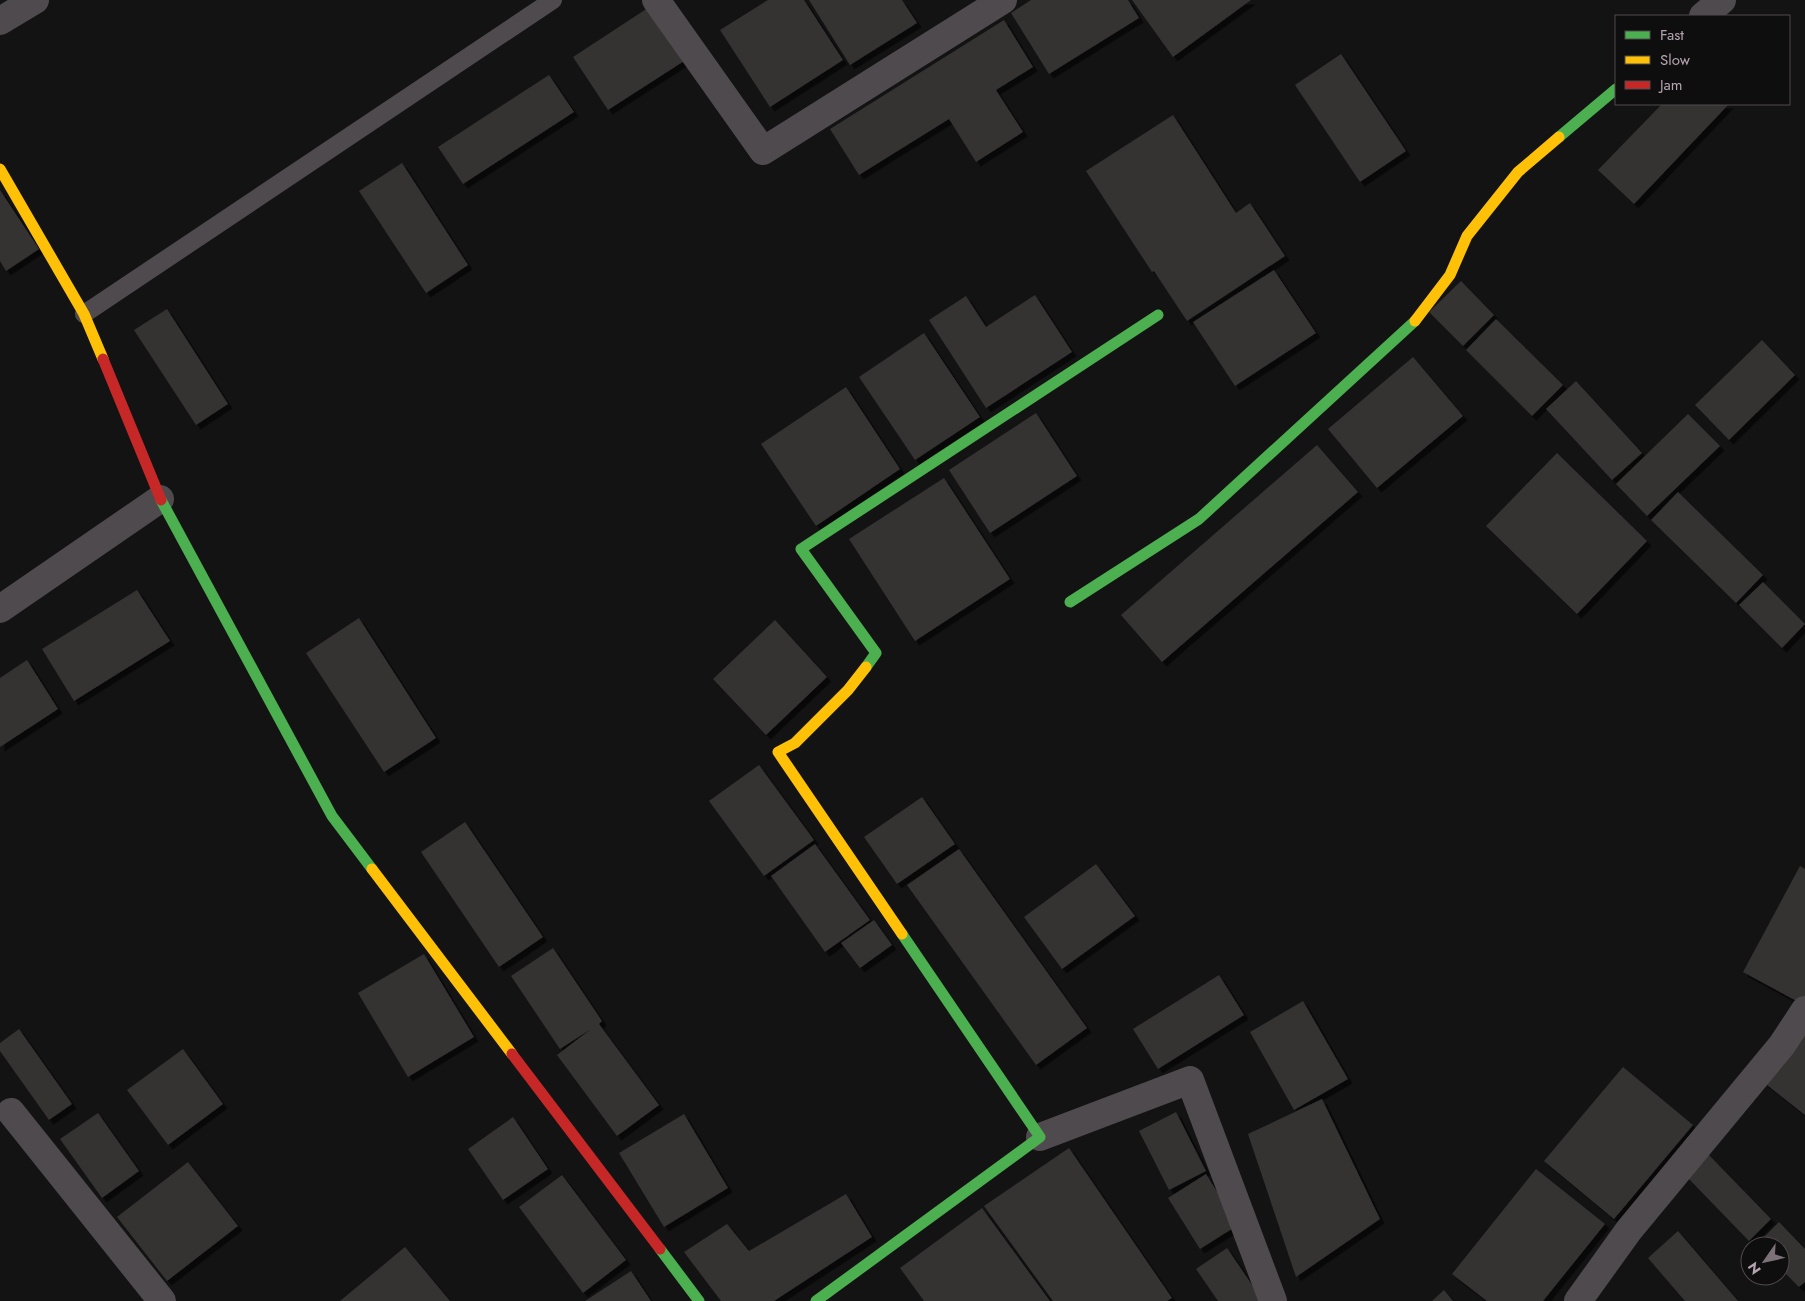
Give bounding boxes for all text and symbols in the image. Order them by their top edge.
legend [1615,15,1790,105]
text: Fast [1660,24,1684,46]
text: Slow [1660,49,1691,71]
text: Jam [1658,74,1683,96]
north arrow [1740,1236,1790,1286]
text: N [1743,1258,1766,1278]

